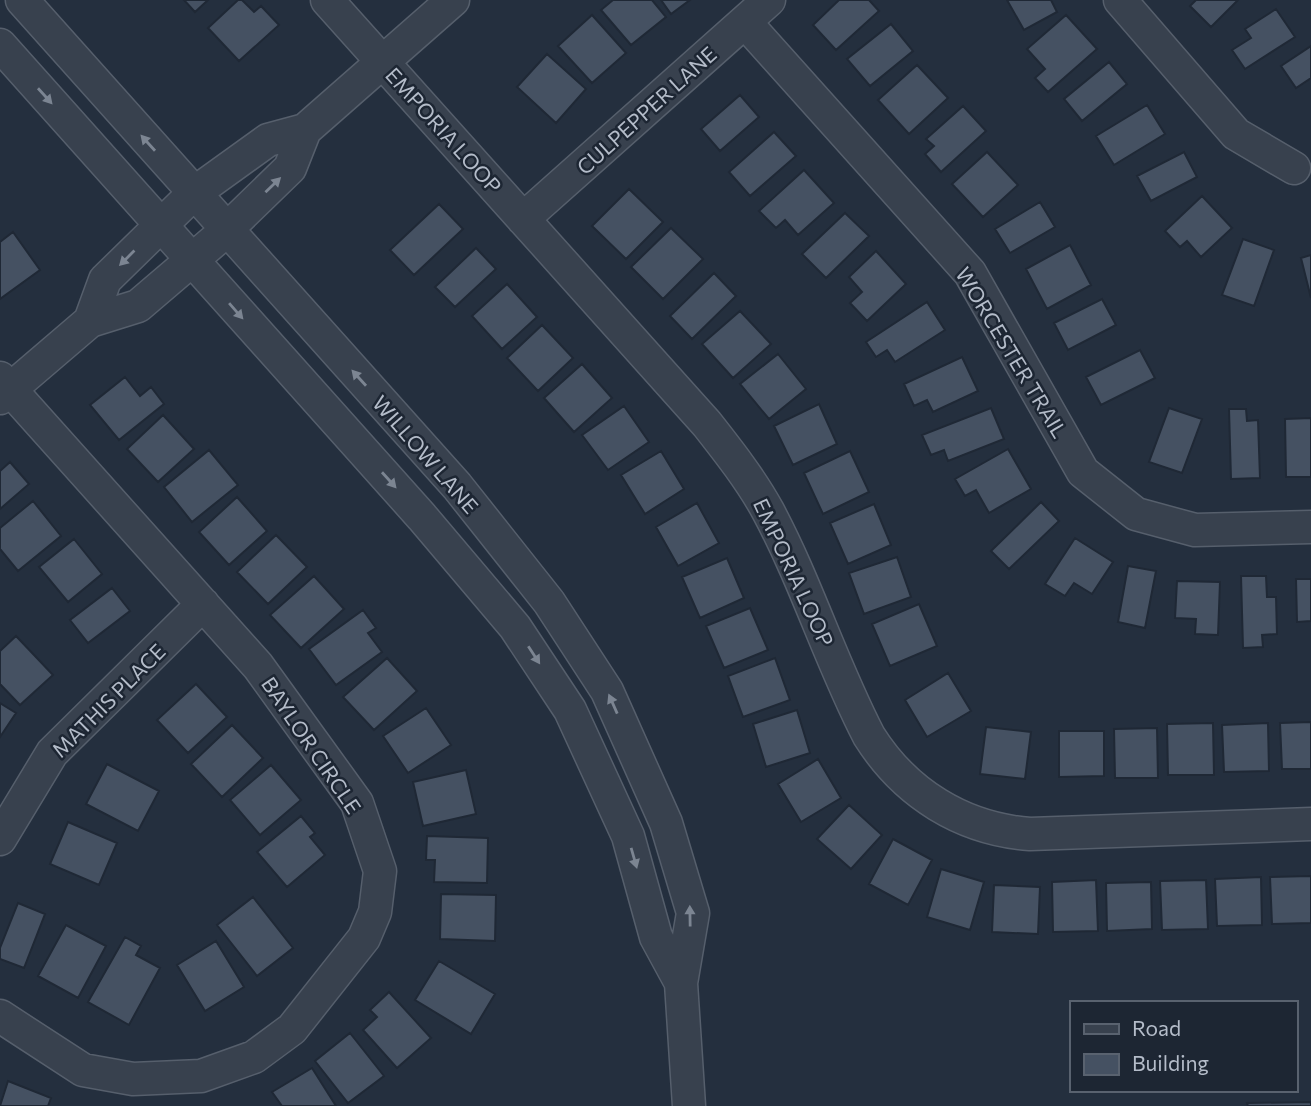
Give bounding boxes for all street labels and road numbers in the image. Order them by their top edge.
street label: CULPEPPER LANE [571,41,721,179]
street label: EMPORIA LOOP [381,62,507,198]
street label: WORCESTER TRAIL [951,262,1073,442]
street label: WILLOW LANE [368,390,484,518]
street label: EMPORIA LOOP [749,494,839,650]
street label: MATHIS PLACE [46,638,170,762]
street label: BAYLOR CIRCLE [257,672,367,818]

